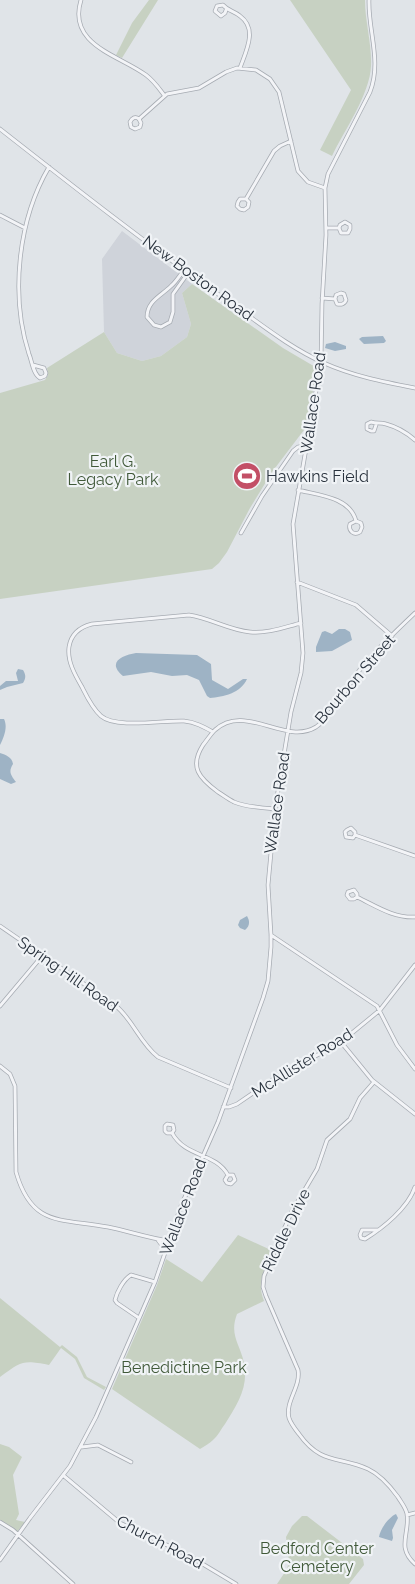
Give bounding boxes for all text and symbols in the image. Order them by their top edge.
street label: New Boston Road [139,231,257,325]
street label: Wallace Road [296,351,330,455]
park label: Earl G. Legacy Park [68,452,159,489]
sports icon: Hawkins Field [232,461,262,491]
place label: Hawkins Field [266,467,369,486]
street label: Bourbon Street [311,630,399,728]
street label: Wallace Road [260,751,294,855]
street label: Spring Hill Road [14,932,122,1016]
street label: McAllister Road [248,1024,356,1102]
street label: Wallace Road [156,1156,210,1258]
street label: Riddle Drive [258,1185,314,1275]
park label: Benedictine Park [121,1358,247,1377]
street label: Church Road [113,1511,207,1573]
park label: Bedford Center Cemetery [260,1539,374,1576]

